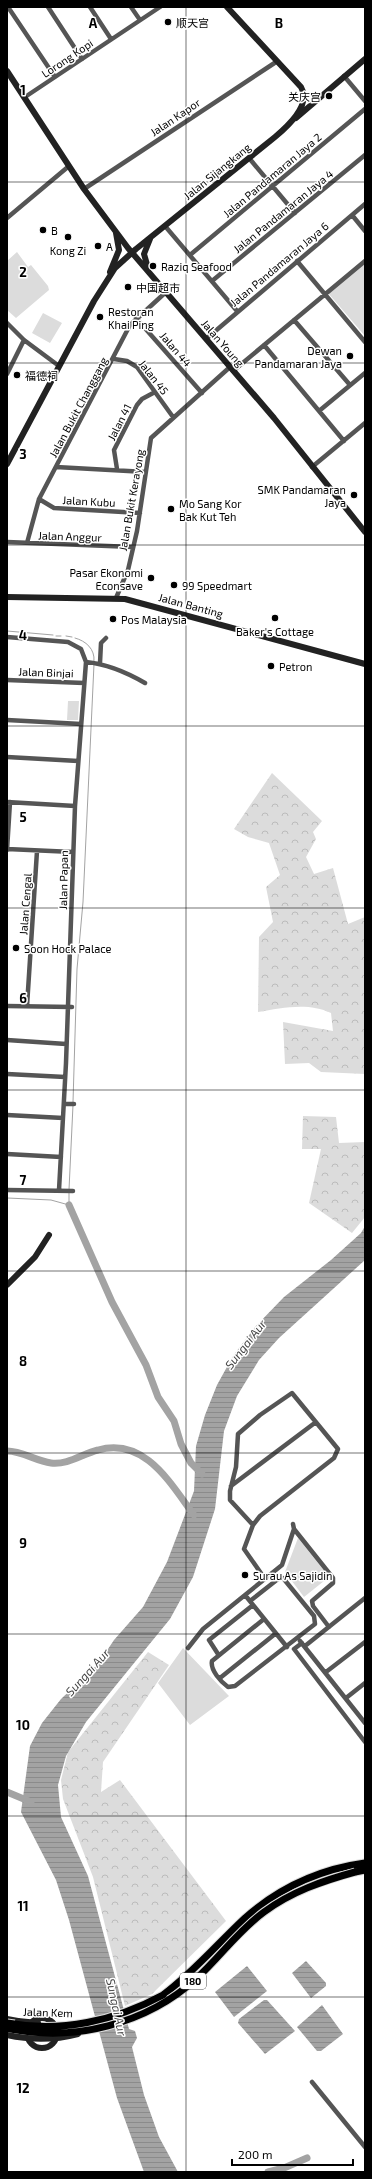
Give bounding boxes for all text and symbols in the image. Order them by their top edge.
text: A [89,15,98,31]
text: B [275,15,283,31]
place label: 顺天宫 [176,16,209,29]
marker: 顺天宫 [163,17,173,27]
street label: Lorong Kopi [39,36,95,80]
text: 1 [20,82,26,98]
place label: 关庆宫 [288,90,321,103]
marker: 关庆宫 [324,91,334,101]
street label: Jalan Kapor [148,95,203,138]
street label: Jalan Pandamaran Jaya 2 [220,130,324,220]
street label: Jalan Sijangkang [181,140,254,203]
street label: Jalan Pandamaran Jaya 4 [230,167,336,255]
street label: Jalan Pandamaran Jaya 6 [227,219,331,309]
place label: B [51,224,58,237]
marker: B [38,225,48,235]
marker: Kong Zi [63,232,73,242]
place label: A [106,240,113,253]
marker: A [93,241,103,251]
place label: Kong Zi [50,244,86,257]
place label: Raziq Seafood [161,260,232,273]
marker: Raziq Seafood [148,261,158,271]
text: 2 [19,264,27,280]
place label: 中国超市 [136,281,180,294]
marker: 中国超市 [123,282,133,292]
place label: Restoran Khai Ping [108,305,154,331]
marker: Restoran Khai Ping [95,312,105,322]
street label: Jalan Young [199,317,247,369]
street label: Jalan 44 [157,329,195,369]
place label: Dewan Pandamaran Jaya [254,344,342,370]
marker: Dewan Pandamaran Jaya [345,351,355,361]
street label: Jalan Bukit Changgang [46,355,110,459]
street label: Jalan 45 [136,357,172,397]
place label: 福德祠 [25,369,58,382]
marker: 福德祠 [12,370,22,380]
street label: Jalan 41 [104,402,134,442]
text: 3 [19,446,27,462]
street label: Jalan Bukit Kerayong [116,448,146,552]
place label: SMK Pandamaran Jaya [258,483,346,509]
marker: SMK Pandamaran Jaya [349,490,359,500]
street label: Jalan Kubu [62,493,116,509]
place label: Mo Sang Kor Bak Kut Teh [179,497,242,523]
marker: Mo Sang Kor Bak Kut Teh [166,504,176,514]
street label: Jalan Anggur [38,528,103,544]
place label: Pasar Ekonomi Econsave [69,566,143,592]
marker: Pasar Ekonomi Econsave [146,573,156,583]
place label: 99 Speedmart [182,579,252,592]
marker: 99 Speedmart [169,580,179,590]
street label: Jalan Banting [157,590,225,620]
place label: Pos Malaysia [121,613,187,626]
marker: Baker's Cottage [270,613,280,623]
marker: Pos Malaysia [108,614,118,624]
place label: Baker's Cottage [236,625,314,638]
text: 4 [19,627,27,643]
place label: Petron [279,660,312,673]
marker: Petron [266,661,276,671]
street label: Jalan Binjai [18,665,74,680]
text: 5 [19,809,27,825]
street label: Jalan Papan [56,850,70,910]
street label: Jalan Cengal [16,872,34,935]
place label: Soon Hock Palace [24,942,112,955]
marker: Soon Hock Palace [11,943,21,953]
text: 6 [19,990,27,1006]
text: 7 [20,1172,27,1188]
water label: Sungai Aur [221,1316,269,1371]
text: 8 [19,1353,27,1369]
text: 9 [19,1535,27,1551]
place label: Surau As Sajidin [253,1569,332,1583]
marker: Surau As Sajidin [240,1570,250,1580]
water label: Sungai Aur [62,1645,112,1698]
text: 10 [16,1717,30,1733]
text: 11 [17,1898,29,1914]
road number: 180 [180,1973,206,1989]
water label: Sungai Aur [104,1977,130,2037]
street label: Jalan Kem [23,2005,73,2019]
text: 12 [16,2080,30,2096]
scale bar [232,2141,353,2167]
text: 200 m [238,2147,272,2161]

